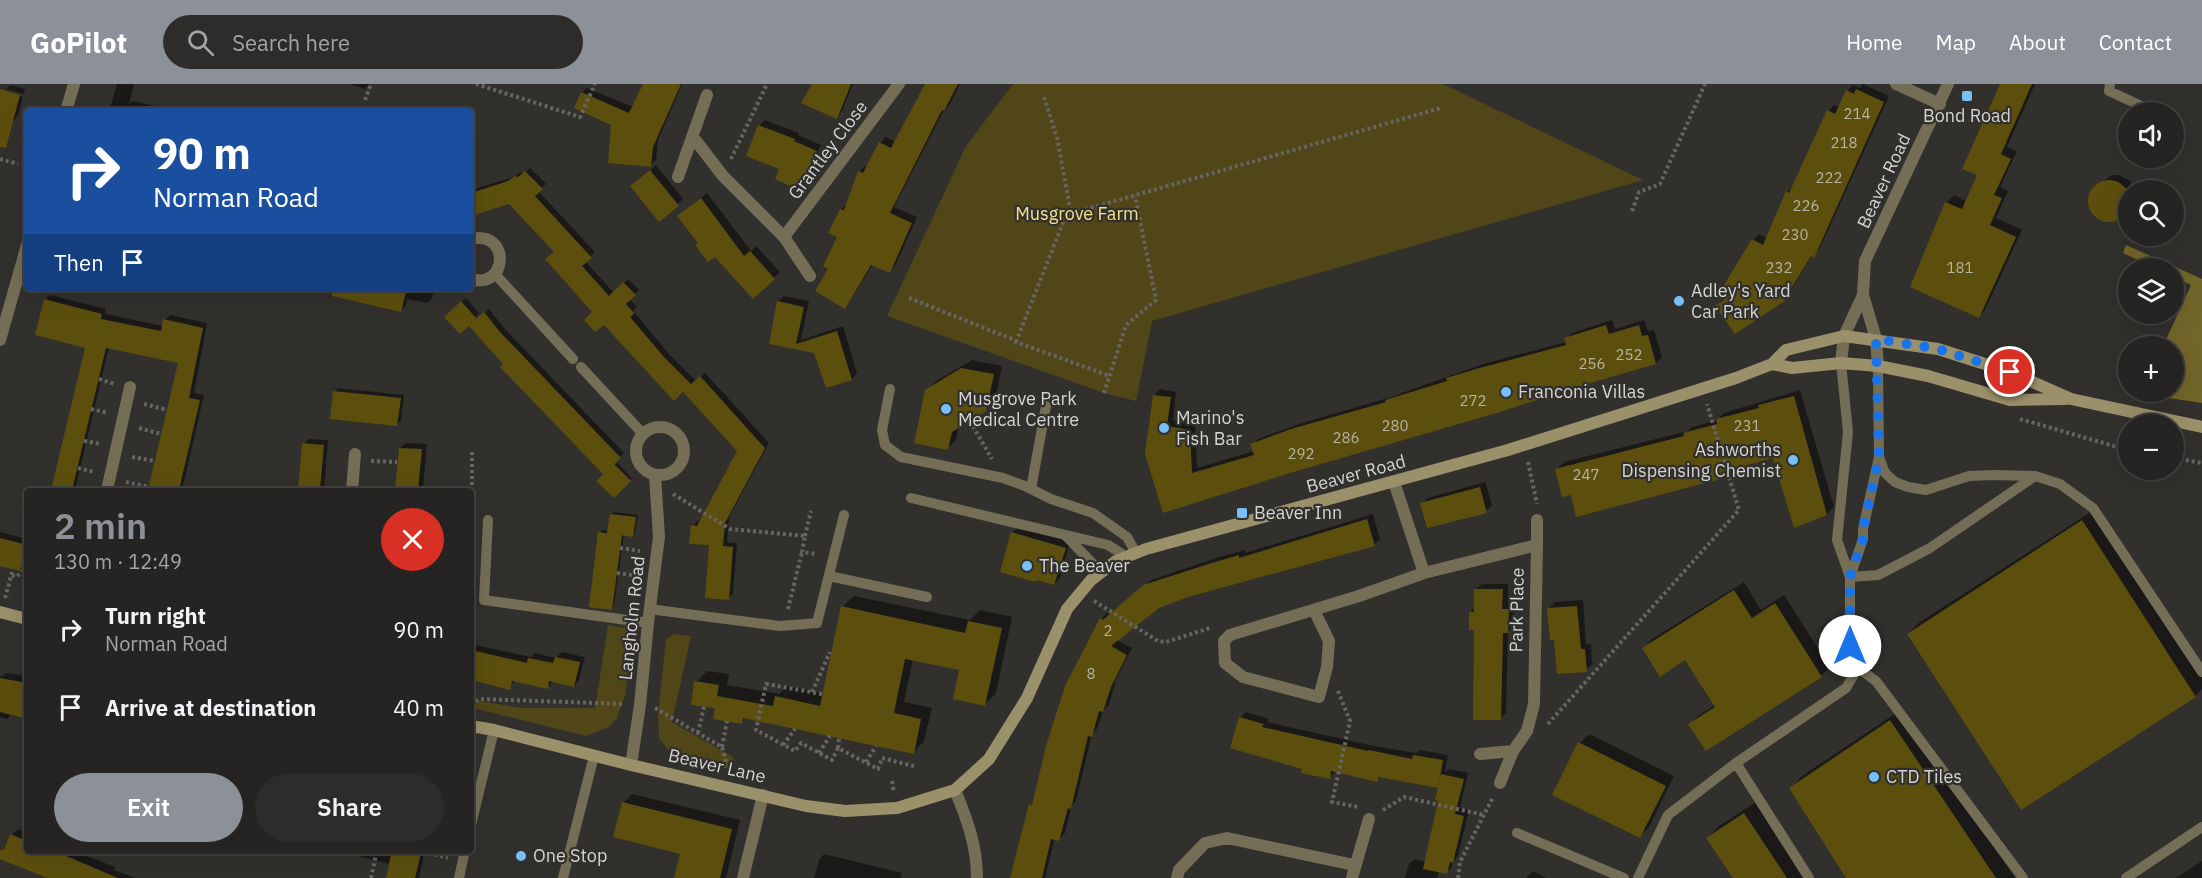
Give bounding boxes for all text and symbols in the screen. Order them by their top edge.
search box [163,15,583,69]
text: GoPilot [30,24,127,61]
icon: search [184,26,217,59]
text: Search here [232,28,350,57]
text: Home [1846,28,1903,56]
text: Map [1936,28,1976,56]
text: About [2009,28,2066,56]
text: Contact [2099,28,2172,56]
marker: Bond Road [1960,89,1974,103]
street label: Grantley Close [783,96,872,204]
map controls [2118,102,2184,480]
button: sound [2118,102,2184,168]
house number: 214 [1843,104,1871,123]
place label: Bond Road [1923,104,2011,127]
text: 90 m [153,126,251,181]
street label: Beaver Road [1852,130,1916,232]
icon: right [54,132,132,210]
house number: 218 [1830,133,1858,152]
house number: 222 [1815,168,1843,187]
text: Norman Road [153,179,319,214]
button: search [2118,180,2184,246]
house number: 226 [1792,196,1820,215]
park label: Musgrove Farm [1015,202,1139,225]
house number: 230 [1781,225,1809,244]
icon: arrive [116,246,149,279]
text: Then [54,248,104,277]
house number: 232 [1765,258,1793,277]
house number: 181 [1946,258,1974,277]
button: layers [2118,258,2184,324]
place label: Adley's Yard Car Park [1691,279,1791,323]
marker: Adley's Yard Car Park [1672,294,1686,308]
button: + [2118,336,2184,402]
house number: 252 [1615,345,1643,364]
pin [1984,346,2035,397]
house number: 256 [1578,354,1606,373]
icon: arrive [1993,355,2026,388]
place label: Franconia Villas [1518,380,1645,403]
marker: Franconia Villas [1499,385,1513,399]
place label: Musgrove Park Medical Centre [958,387,1079,431]
house number: 272 [1459,391,1487,410]
marker: Musgrove Park Medical Centre [939,402,953,416]
place label: Marino's Fish Bar [1176,406,1244,450]
button: − [2118,414,2184,480]
house number: 280 [1381,416,1409,435]
house number: 231 [1733,416,1761,435]
marker: Marino's Fish Bar [1157,421,1171,435]
house number: 286 [1332,428,1360,447]
place label: Ashworths Dispensing Chemist [1621,438,1781,482]
house number: 292 [1287,444,1315,463]
street label: Beaver Road [1304,449,1408,498]
marker: Ashworths Dispensing Chemist [1786,453,1800,467]
house number: 247 [1572,465,1600,484]
place label: Beaver Inn [1254,501,1342,524]
text: 2 min [54,502,147,549]
marker: Beaver Inn [1235,506,1249,520]
button: close [381,508,444,571]
text: 130 m · 12:49 [54,548,182,575]
place label: The Beaver [1039,554,1130,577]
street label: Langholm Road [614,555,649,681]
marker: The Beaver [1020,559,1034,573]
street label: Park Place [1504,567,1529,653]
text: Turn right [105,601,206,630]
icon: right [54,613,87,646]
position arrow [1818,614,1882,678]
text: 90 m [393,615,444,644]
house number: 2 [1103,621,1113,640]
text: Norman Road [105,630,228,657]
house number: 8 [1086,664,1096,683]
icon: arrive [54,691,87,724]
text: Arrive at destination [105,693,316,722]
text: 40 m [393,693,444,722]
street label: Beaver Lane [666,743,768,788]
place label: CTD Tiles [1886,765,1962,788]
marker: CTD Tiles [1867,770,1881,784]
button: Exit [54,773,243,842]
button: Share [255,773,444,842]
place label: One Stop [533,844,607,867]
marker: One Stop [514,849,528,863]

